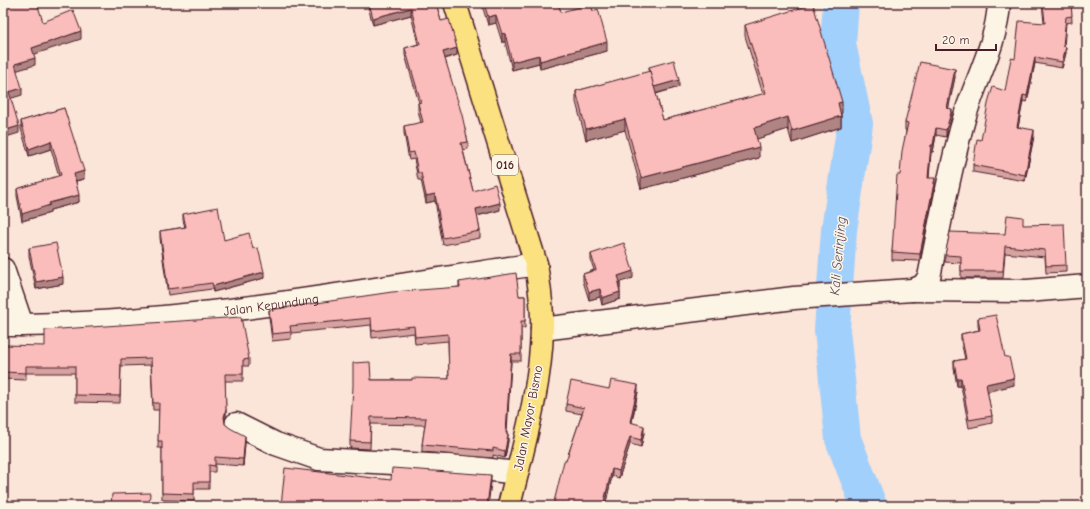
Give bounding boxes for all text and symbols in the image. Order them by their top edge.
scale bar [936,26,996,52]
text: 20 m [942,33,970,47]
road number: 016 [492,155,518,175]
water label: Kali Serinjing [826,216,850,296]
street label: Jalan Kepundung [222,290,320,318]
street label: Jalan Mayor Bismo [510,364,546,472]

